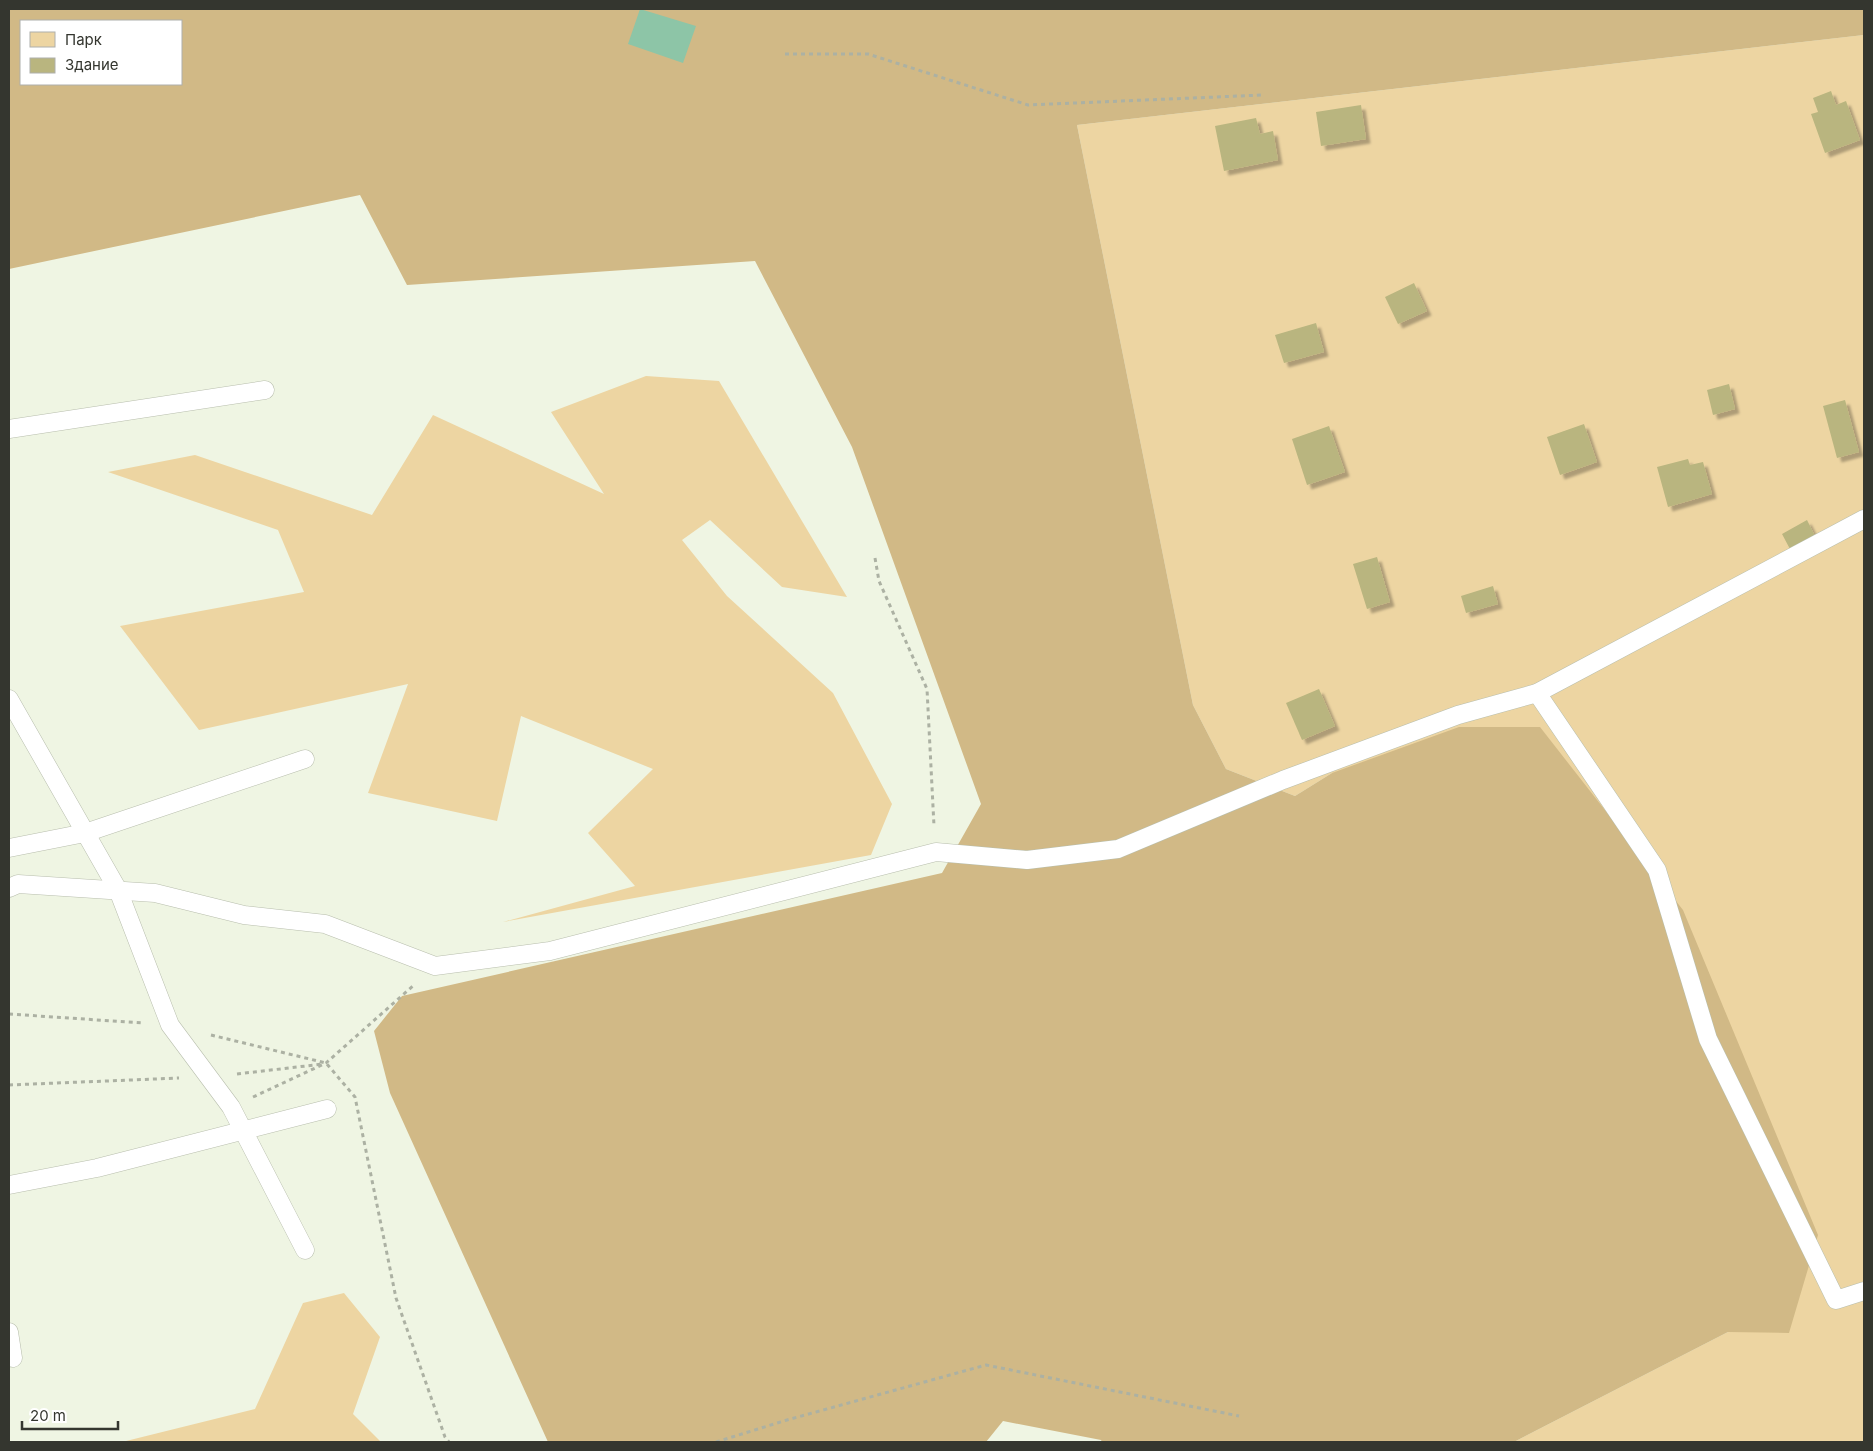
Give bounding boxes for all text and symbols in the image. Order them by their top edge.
legend [20,20,182,85]
text: Парк [65,30,102,49]
text: Здание [65,55,119,74]
scale bar [22,1398,119,1430]
text: 20 m [30,1406,66,1425]

